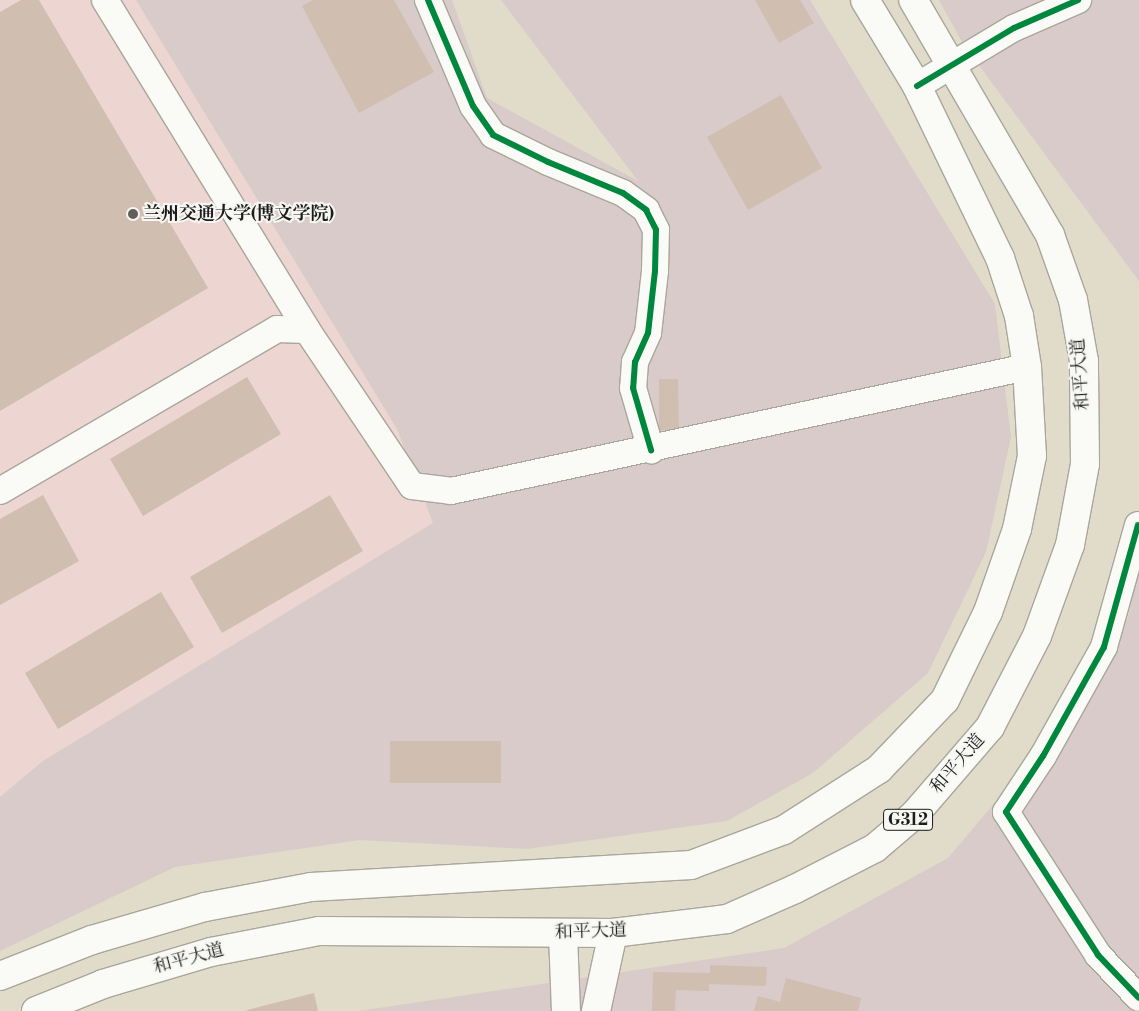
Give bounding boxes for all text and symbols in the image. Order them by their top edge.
place label: 兰州交通大学(博文学院) [143,203,334,225]
marker: 兰州交通大学(博文学院) [127,208,139,220]
street label: 和平大道 [1068,337,1094,411]
street label: 和平大道 [926,730,990,798]
road number: G312 [883,806,933,834]
street label: 和平大道 [555,920,627,944]
street label: 和平大道 [151,939,227,979]

